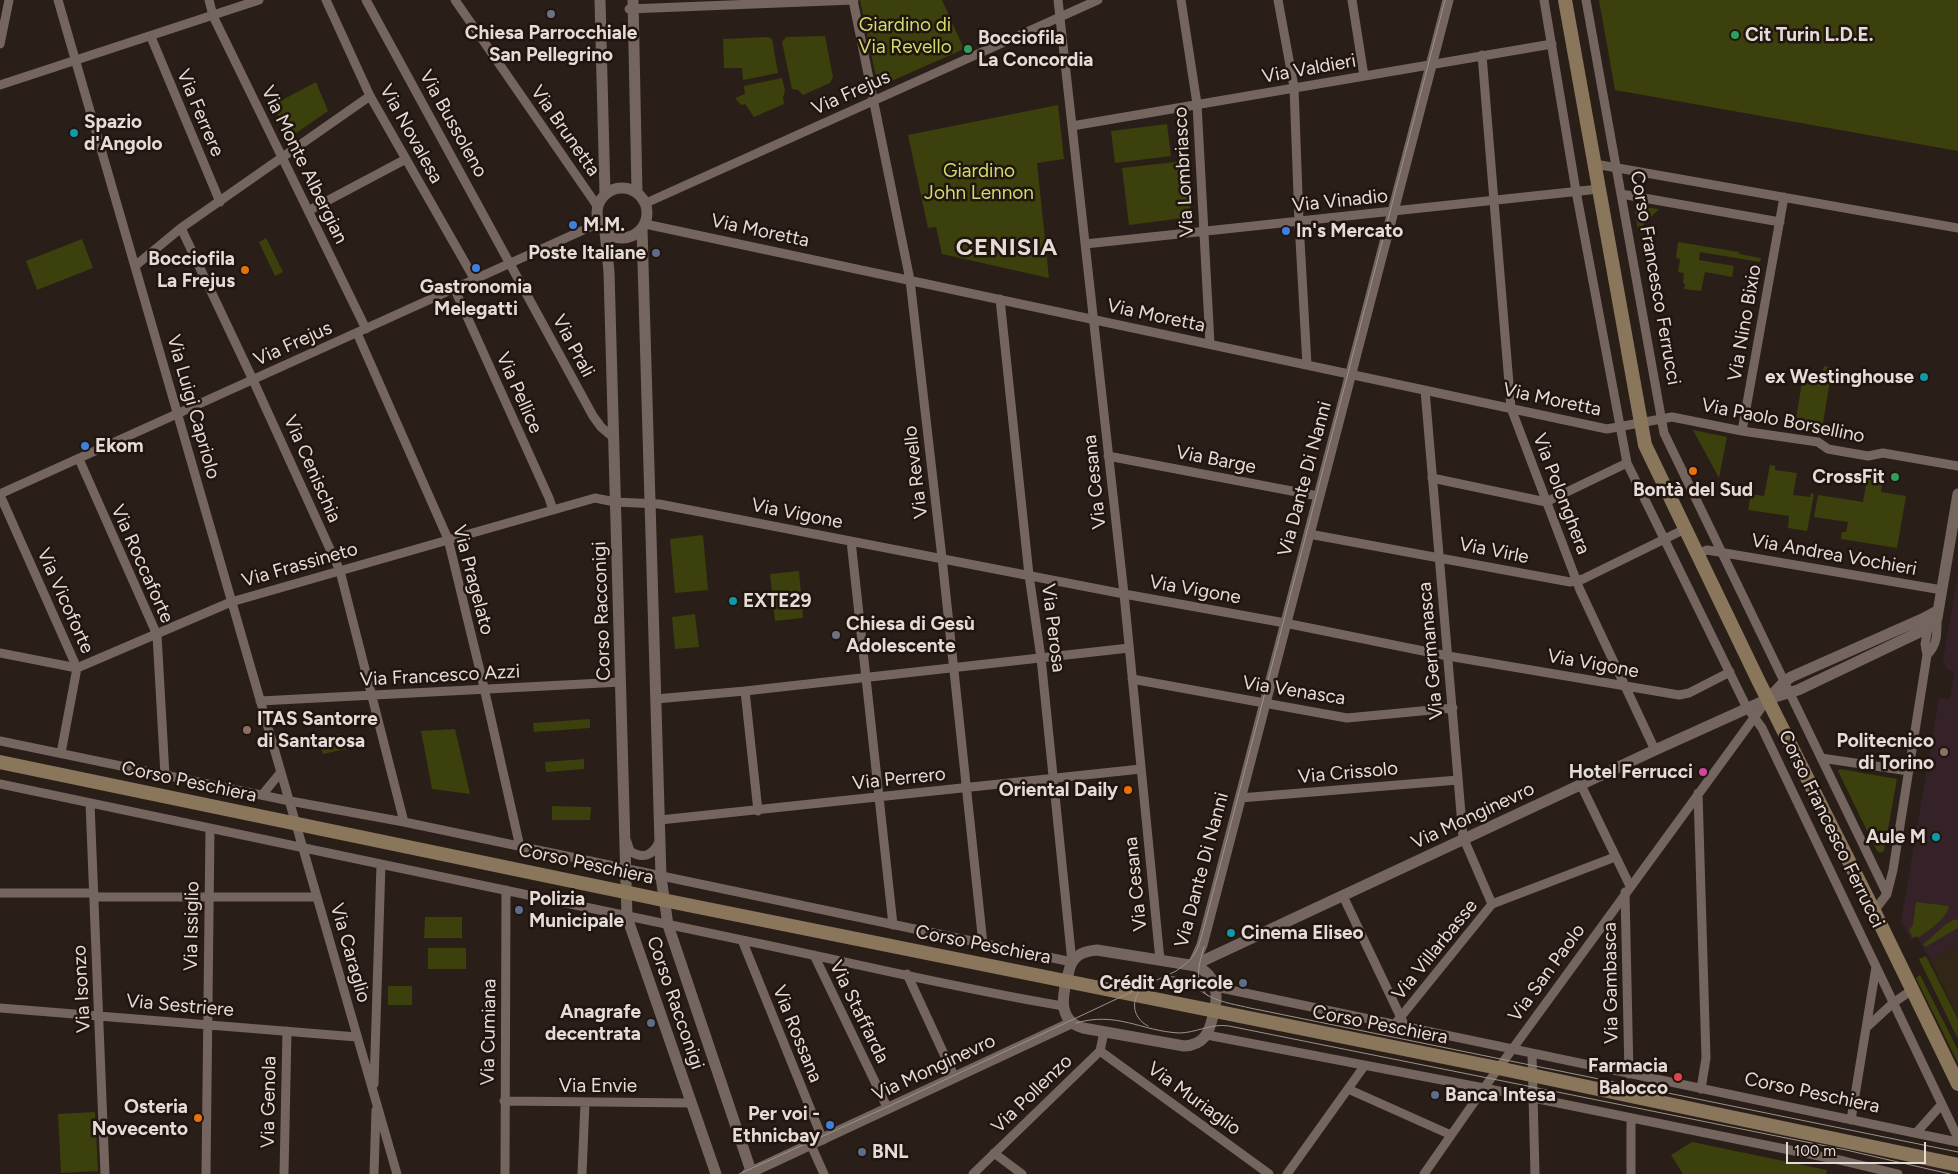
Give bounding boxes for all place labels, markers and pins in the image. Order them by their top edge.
marker: Chiesa Parrocchiale San Pellegrino [545,8,557,20]
place label: Chiesa Parrocchiale San Pellegrino [465,22,637,66]
place label: Cit Turin L.D.E. [1745,24,1873,46]
place label: Bocciofila La Concordia [978,27,1093,71]
marker: Cit Turin L.D.E. [1729,29,1741,41]
marker: Bocciofila La Concordia [962,43,974,55]
place label: Spazio d'Angolo [84,111,162,155]
marker: Spazio d'Angolo [68,127,80,139]
place label: M.M. [583,214,625,236]
marker: M.M. [567,219,579,231]
place label: In's Mercato [1296,220,1403,242]
marker: In's Mercato [1280,225,1292,237]
place label: Poste Italiane [528,242,646,264]
marker: Poste Italiane [650,247,662,259]
place label: Bocciofila La Frejus [148,248,235,292]
marker: Gastronomia Melegatti [470,262,482,274]
marker: Bocciofila La Frejus [239,264,251,276]
place label: Gastronomia Melegatti [420,276,532,320]
place label: ex Westinghouse [1765,366,1914,388]
marker: ex Westinghouse [1918,371,1930,383]
place label: Ekom [95,435,144,457]
marker: Ekom [79,440,91,452]
marker: Bontà del Sud [1687,465,1699,477]
place label: CrossFit [1812,466,1885,488]
marker: CrossFit [1889,471,1901,483]
place label: Bontà del Sud [1633,479,1753,501]
place label: EXTE29 [743,590,811,612]
marker: EXTE29 [727,595,739,607]
place label: Chiesa di Gesù Adolescente [846,613,975,657]
marker: Chiesa di Gesù Adolescente [830,629,842,641]
place label: ITAS Santorre di Santarosa [257,708,378,752]
marker: ITAS Santorre di Santarosa [241,724,253,736]
place label: Politecnico di Torino [1836,730,1934,774]
marker: Politecnico di Torino [1938,746,1950,758]
place label: Hotel Ferrucci [1569,761,1693,783]
marker: Hotel Ferrucci [1697,766,1709,778]
place label: Oriental Daily [999,779,1118,801]
marker: Oriental Daily [1122,784,1134,796]
place label: Aule M [1866,826,1926,848]
marker: Aule M [1930,831,1942,843]
place label: Polizia Municipale [529,888,624,932]
marker: Polizia Municipale [513,904,525,916]
place label: Cinema Eliseo [1241,922,1364,944]
marker: Cinema Eliseo [1225,927,1237,939]
place label: Crédit Agricole [1099,972,1233,994]
marker: Crédit Agricole [1237,977,1249,989]
place label: Anagrafe decentrata [545,1001,641,1045]
marker: Anagrafe decentrata [645,1017,657,1029]
place label: Farmacia Balocco [1588,1055,1668,1099]
marker: Farmacia Balocco [1672,1071,1684,1083]
place label: Banca Intesa [1445,1084,1556,1106]
marker: Banca Intesa [1429,1089,1441,1101]
place label: Osteria Novecento [92,1096,188,1140]
place label: Per voi - Ethnicbay [732,1103,820,1147]
marker: Osteria Novecento [192,1112,204,1124]
marker: Per voi - Ethnicbay [824,1119,836,1131]
place label: BNL [872,1141,909,1163]
marker: BNL [856,1146,868,1158]

